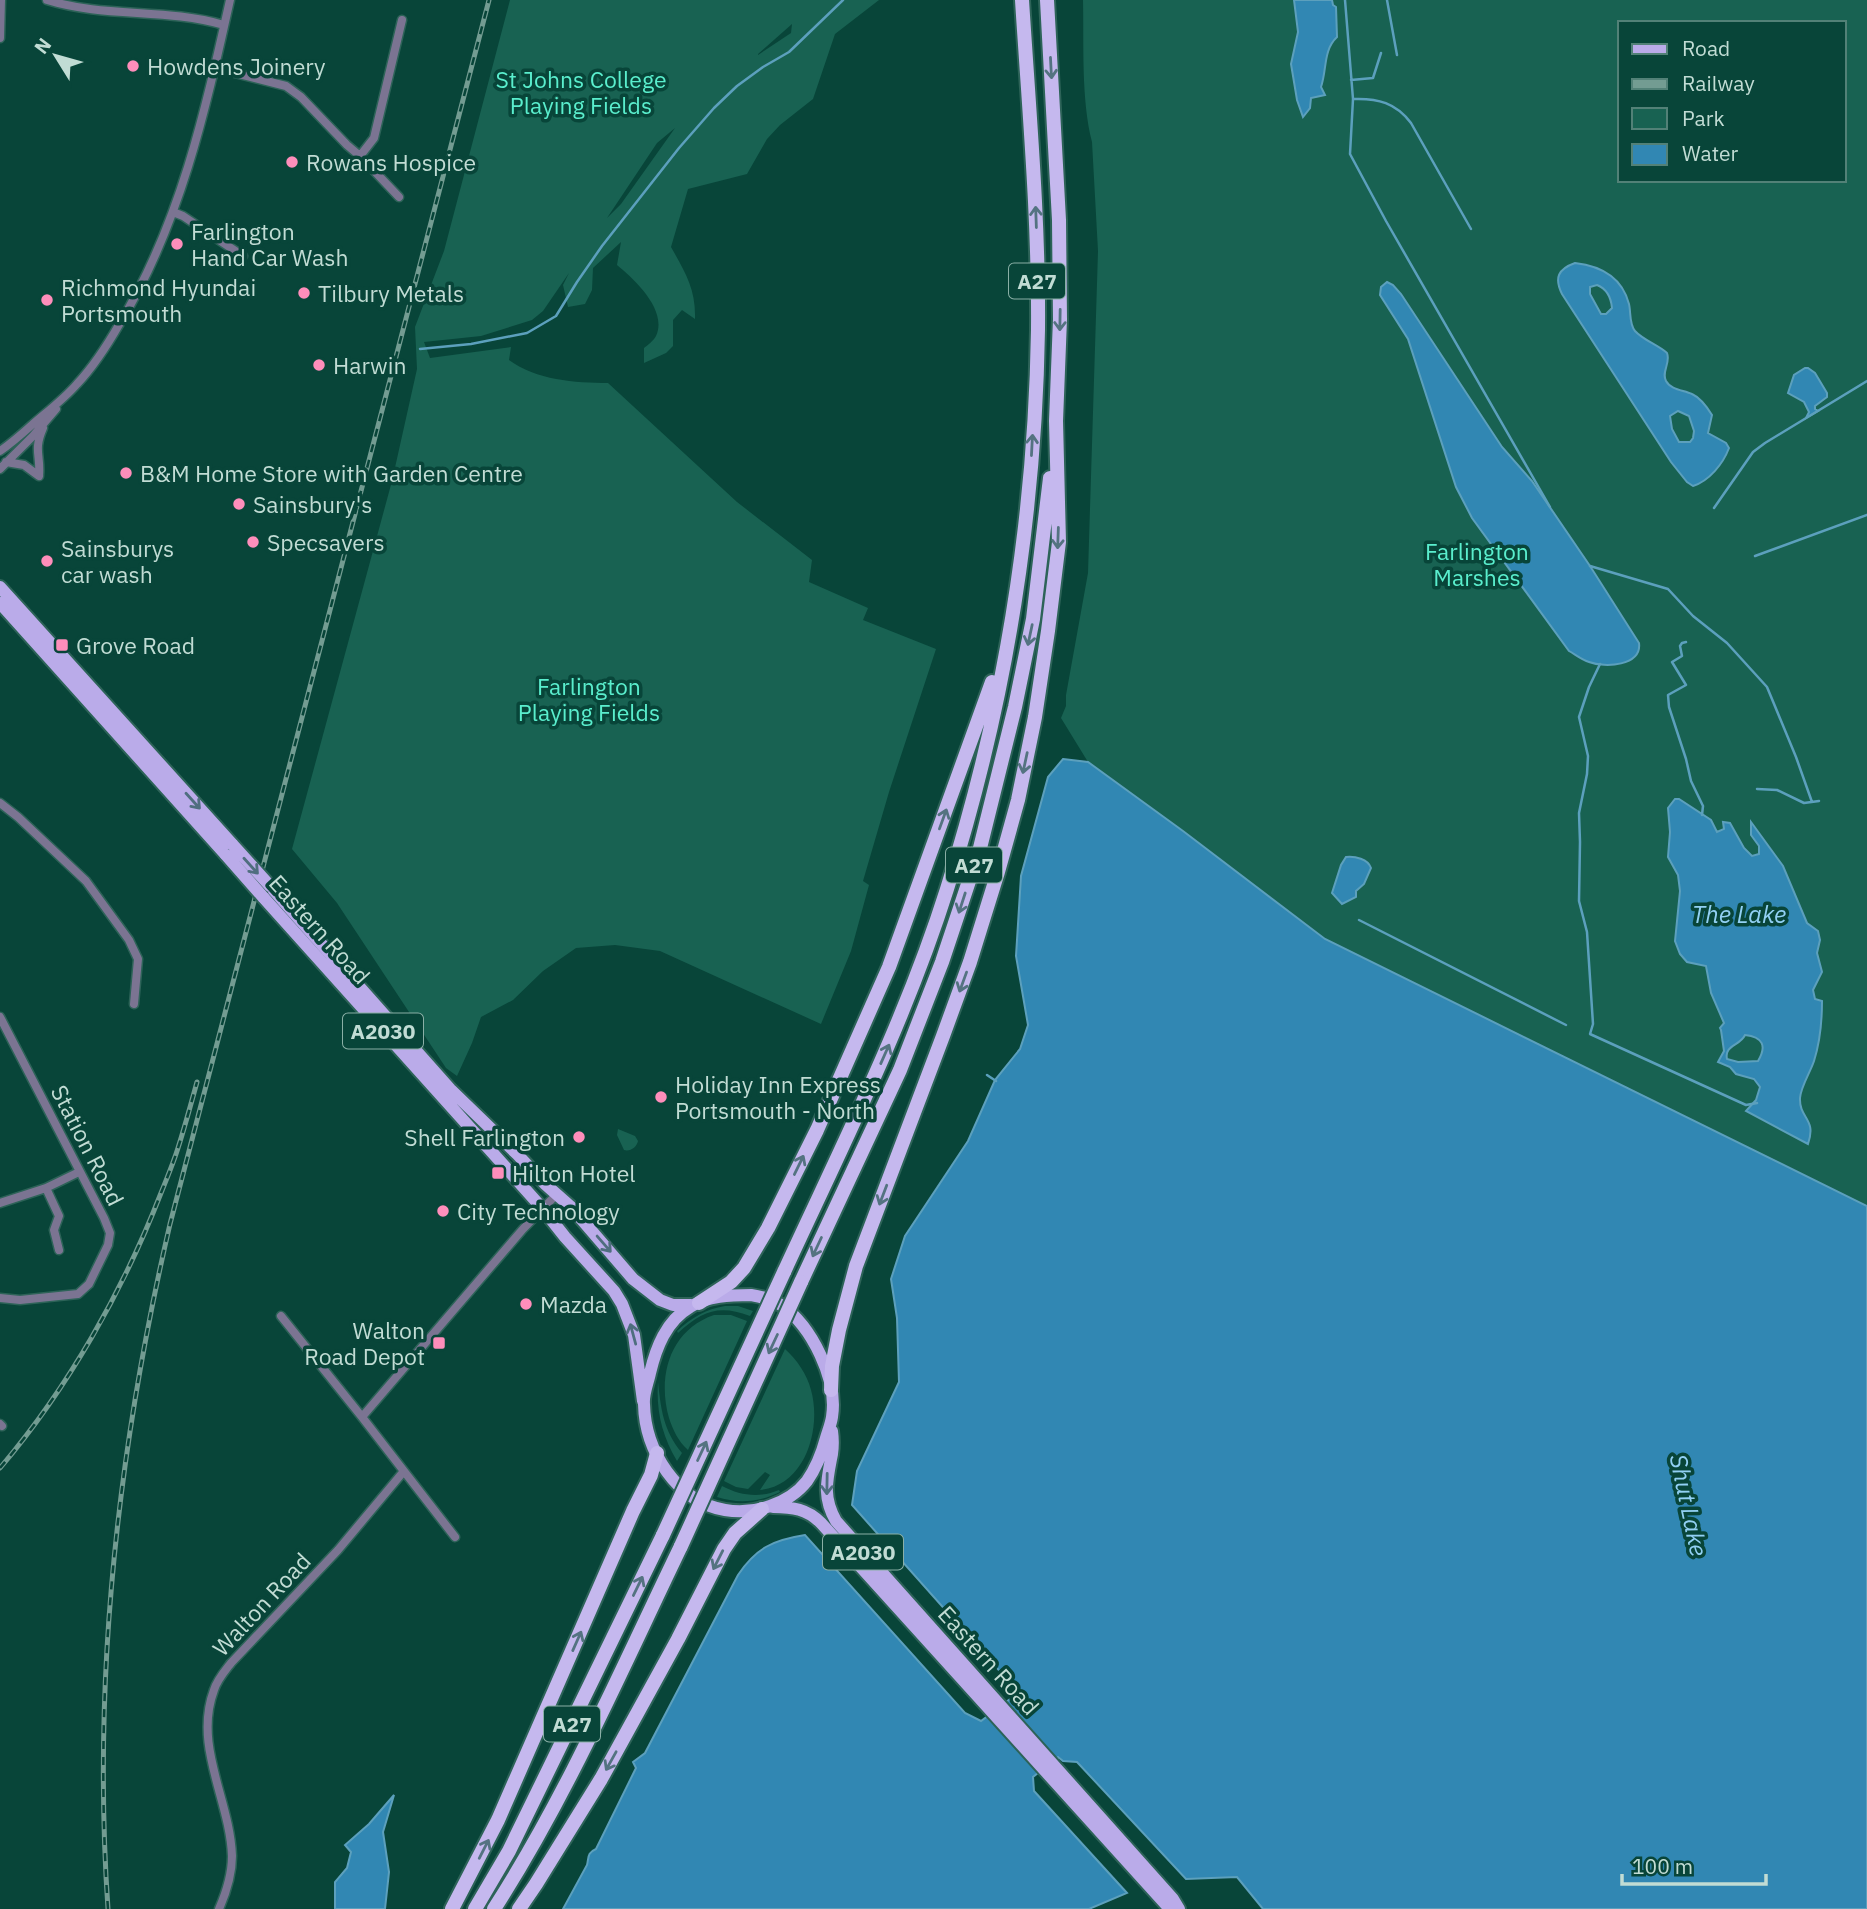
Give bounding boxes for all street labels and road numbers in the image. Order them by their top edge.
road number: A27 [1009,264,1065,298]
road number: A27 [946,848,1002,882]
street label: Eastern Road [263,868,377,990]
road number: A2030 [343,1014,423,1048]
street label: Station Road [45,1079,131,1211]
road number: A2030 [823,1534,903,1570]
street label: Walton Road [205,1546,317,1662]
street label: Eastern Road [932,1599,1046,1721]
road number: A27 [544,1706,600,1742]

